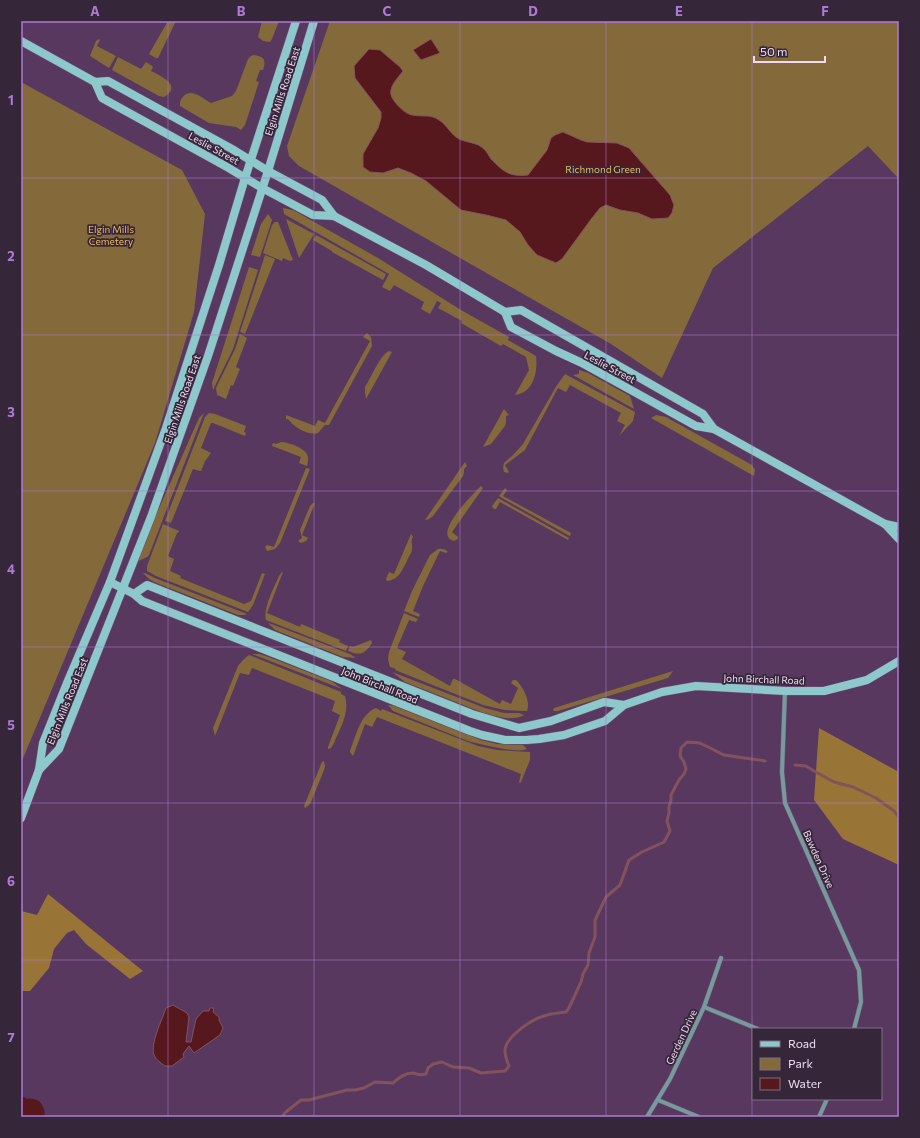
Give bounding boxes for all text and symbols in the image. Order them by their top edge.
text: A [90,3,100,19]
text: B [237,3,246,19]
text: C [383,3,392,19]
text: D [528,3,538,19]
text: E [675,3,683,19]
text: F [821,3,829,19]
scale bar [754,38,825,64]
text: 50 m [760,44,788,58]
street label: Elgin Mills Road East [262,45,302,137]
text: 1 [8,92,14,108]
street label: Leslie Street [187,129,241,167]
park label: Richmond Green [565,163,641,175]
park label: Elgin Mills Cemetery [88,223,134,247]
text: 2 [7,248,15,264]
street label: Leslie Street [582,349,638,385]
street label: Elgin Mills Road East [161,353,203,445]
text: 3 [7,404,15,420]
text: 4 [7,561,15,577]
street label: Elgin Mills Road East [44,656,90,746]
street label: John Birchall Road [340,664,420,706]
street label: John Birchall Road [723,672,805,686]
text: 5 [7,717,15,733]
street label: Bawden Drive [801,828,837,890]
text: 6 [7,873,15,889]
street label: Gerden Drive [663,1008,699,1066]
legend [752,1028,882,1100]
text: 7 [7,1029,15,1045]
text: Road [788,1036,816,1050]
text: Park [788,1056,814,1070]
text: Water [788,1076,822,1090]

